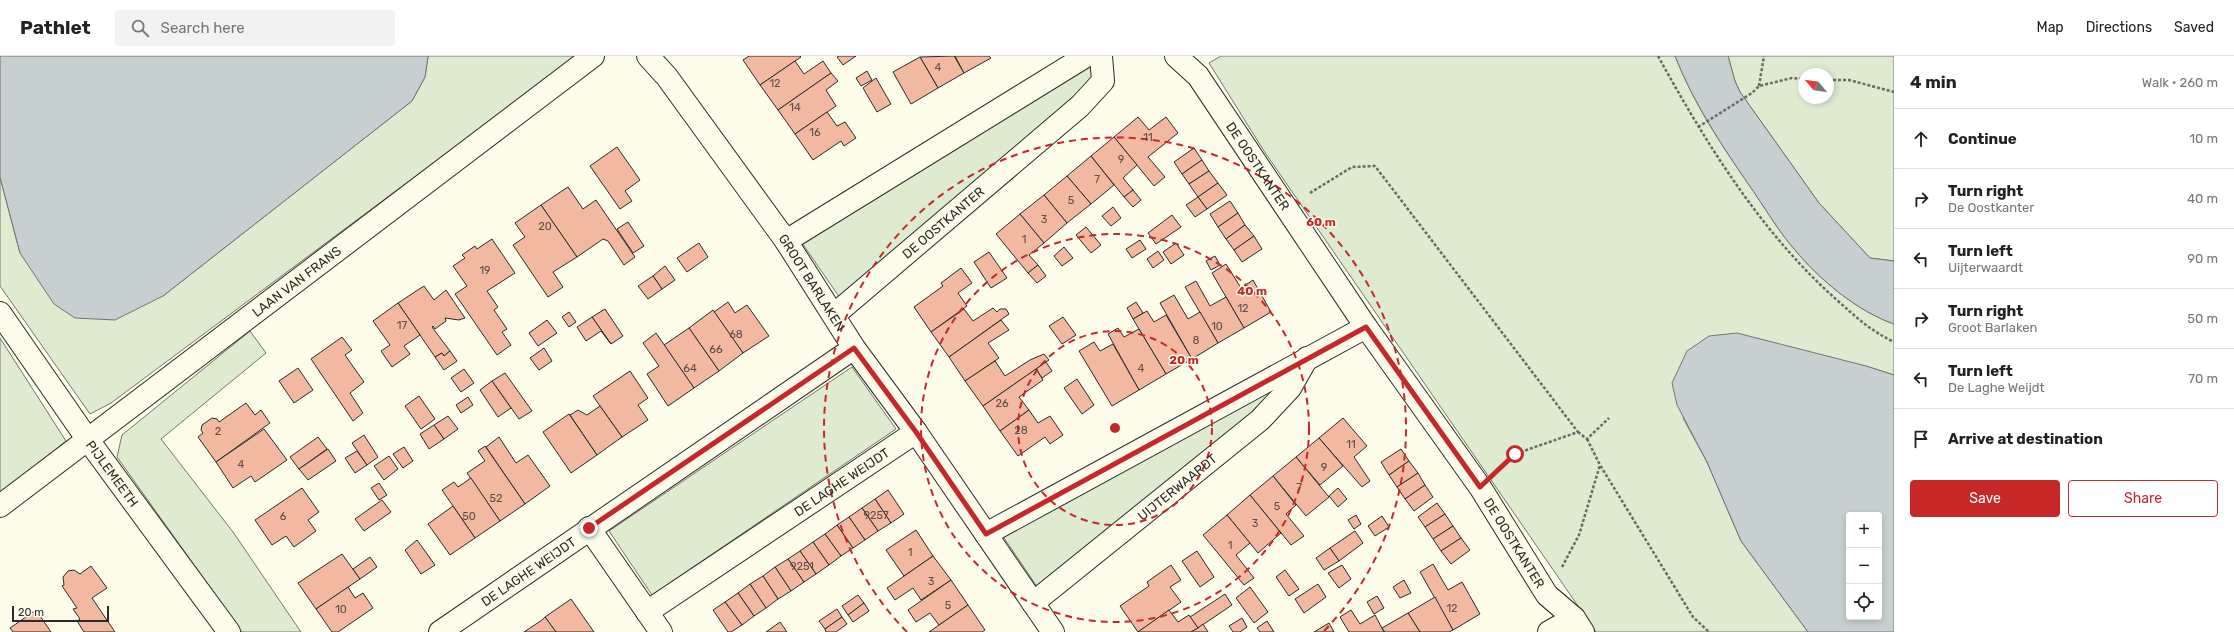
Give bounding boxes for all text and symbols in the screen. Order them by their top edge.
search box [115,10,395,46]
text: Pathlet [20,16,91,39]
icon: search [129,17,151,39]
text: Search here [161,19,245,37]
text: Map [2037,19,2064,36]
text: Directions [2086,19,2152,36]
text: Saved [2174,19,2214,36]
house number: 4 [935,61,942,74]
north arrow [1798,68,1834,104]
text: 4 min [1910,72,1957,92]
text: Walk · 260 m [2142,75,2218,90]
house number: 12 [769,77,781,90]
house number: 14 [789,101,801,114]
street label: DE OOSTKANTER [1223,119,1293,213]
house number: 16 [809,126,821,139]
icon: ahead [1910,128,1932,150]
text: Continue [1948,130,2017,148]
house number: 11 [1143,131,1153,144]
text: 10 m [2189,131,2218,146]
house number: 9 [1118,153,1124,166]
house number: 7 [1094,173,1100,186]
text: Turn right [1948,182,2023,200]
street label: DE OOSTKANTER [899,184,987,262]
icon: right [1910,188,1932,210]
text: 40 m [2187,191,2218,206]
house number: 5 [1068,194,1075,207]
text: De Oostkanter [1948,200,2034,215]
house number: 3 [1041,213,1048,226]
text: 60 m [1306,215,1336,229]
house number: 20 [538,220,552,233]
street label: GROOT BARLAKEN [775,231,848,334]
house number: 1 [1022,233,1026,246]
text: Turn left [1948,242,2013,260]
street label: LAAN VAN FRANS [249,243,344,320]
icon: left [1910,248,1932,270]
text: 90 m [2187,251,2218,266]
text: Uijterwaardt [1948,260,2023,275]
house number: 19 [479,264,491,277]
text: 40 m [1237,284,1267,298]
house number: 12 [1237,302,1249,315]
text: Turn right [1948,302,2023,320]
icon: right [1910,308,1932,330]
text: 50 m [2187,311,2218,326]
house number: 17 [397,319,408,332]
house number: 10 [1211,320,1223,333]
text: Groot Barlaken [1948,320,2037,335]
house number: 68 [729,328,743,341]
house number: 8 [1193,334,1200,347]
house number: 66 [709,343,723,356]
text: 20 m [1169,353,1199,367]
house number: 64 [683,362,697,375]
house number: 4 [1138,362,1145,375]
text: Turn left [1948,362,2013,380]
icon: left [1910,368,1932,390]
text: 70 m [2188,371,2218,386]
text: De Laghe Weijdt [1948,380,2045,395]
house number: 26 [995,397,1009,410]
centre of rings [1108,421,1122,435]
house number: 28 [1014,424,1028,437]
house number: 2 [215,425,221,438]
icon: arrive [1910,428,1932,450]
text: Arrive at destination [1948,430,2103,448]
street label: PIJLEMEETH [83,438,141,510]
house number: 11 [1346,438,1356,451]
street label: DE LAGHE WEIJDT [791,445,893,519]
route start [1506,445,1524,463]
street label: UIJTERWAARDT [1135,451,1220,524]
house number: 4 [238,458,245,471]
house number: 9 [1321,461,1327,474]
button: Save [1910,480,2060,517]
button: Share [2068,480,2218,517]
house number: 7 [1296,481,1302,494]
house number: 52 [490,492,503,505]
street label: DE OOSTKANTER [1481,496,1548,591]
house number: 5 [1274,500,1281,513]
house number: 9257 [863,509,889,522]
house number: 6 [280,510,287,523]
house number: 50 [462,510,476,523]
map controls [1846,512,1882,620]
button: + [1846,512,1882,548]
house number: 3 [1252,517,1259,530]
route end [580,519,598,537]
street label: DE LAGHE WEIJDT [478,534,579,610]
house number: 1 [1228,539,1232,552]
house number: 1 [908,546,912,559]
button: − [1846,548,1882,584]
house number: 9251 [790,560,814,573]
house number: 3 [928,575,935,588]
button: locate [1846,584,1882,620]
house number: 5 [945,599,952,612]
house number: 12 [1446,602,1458,615]
house number: 10 [335,603,347,616]
scale bar [12,604,109,623]
text: 20 m [18,606,44,619]

